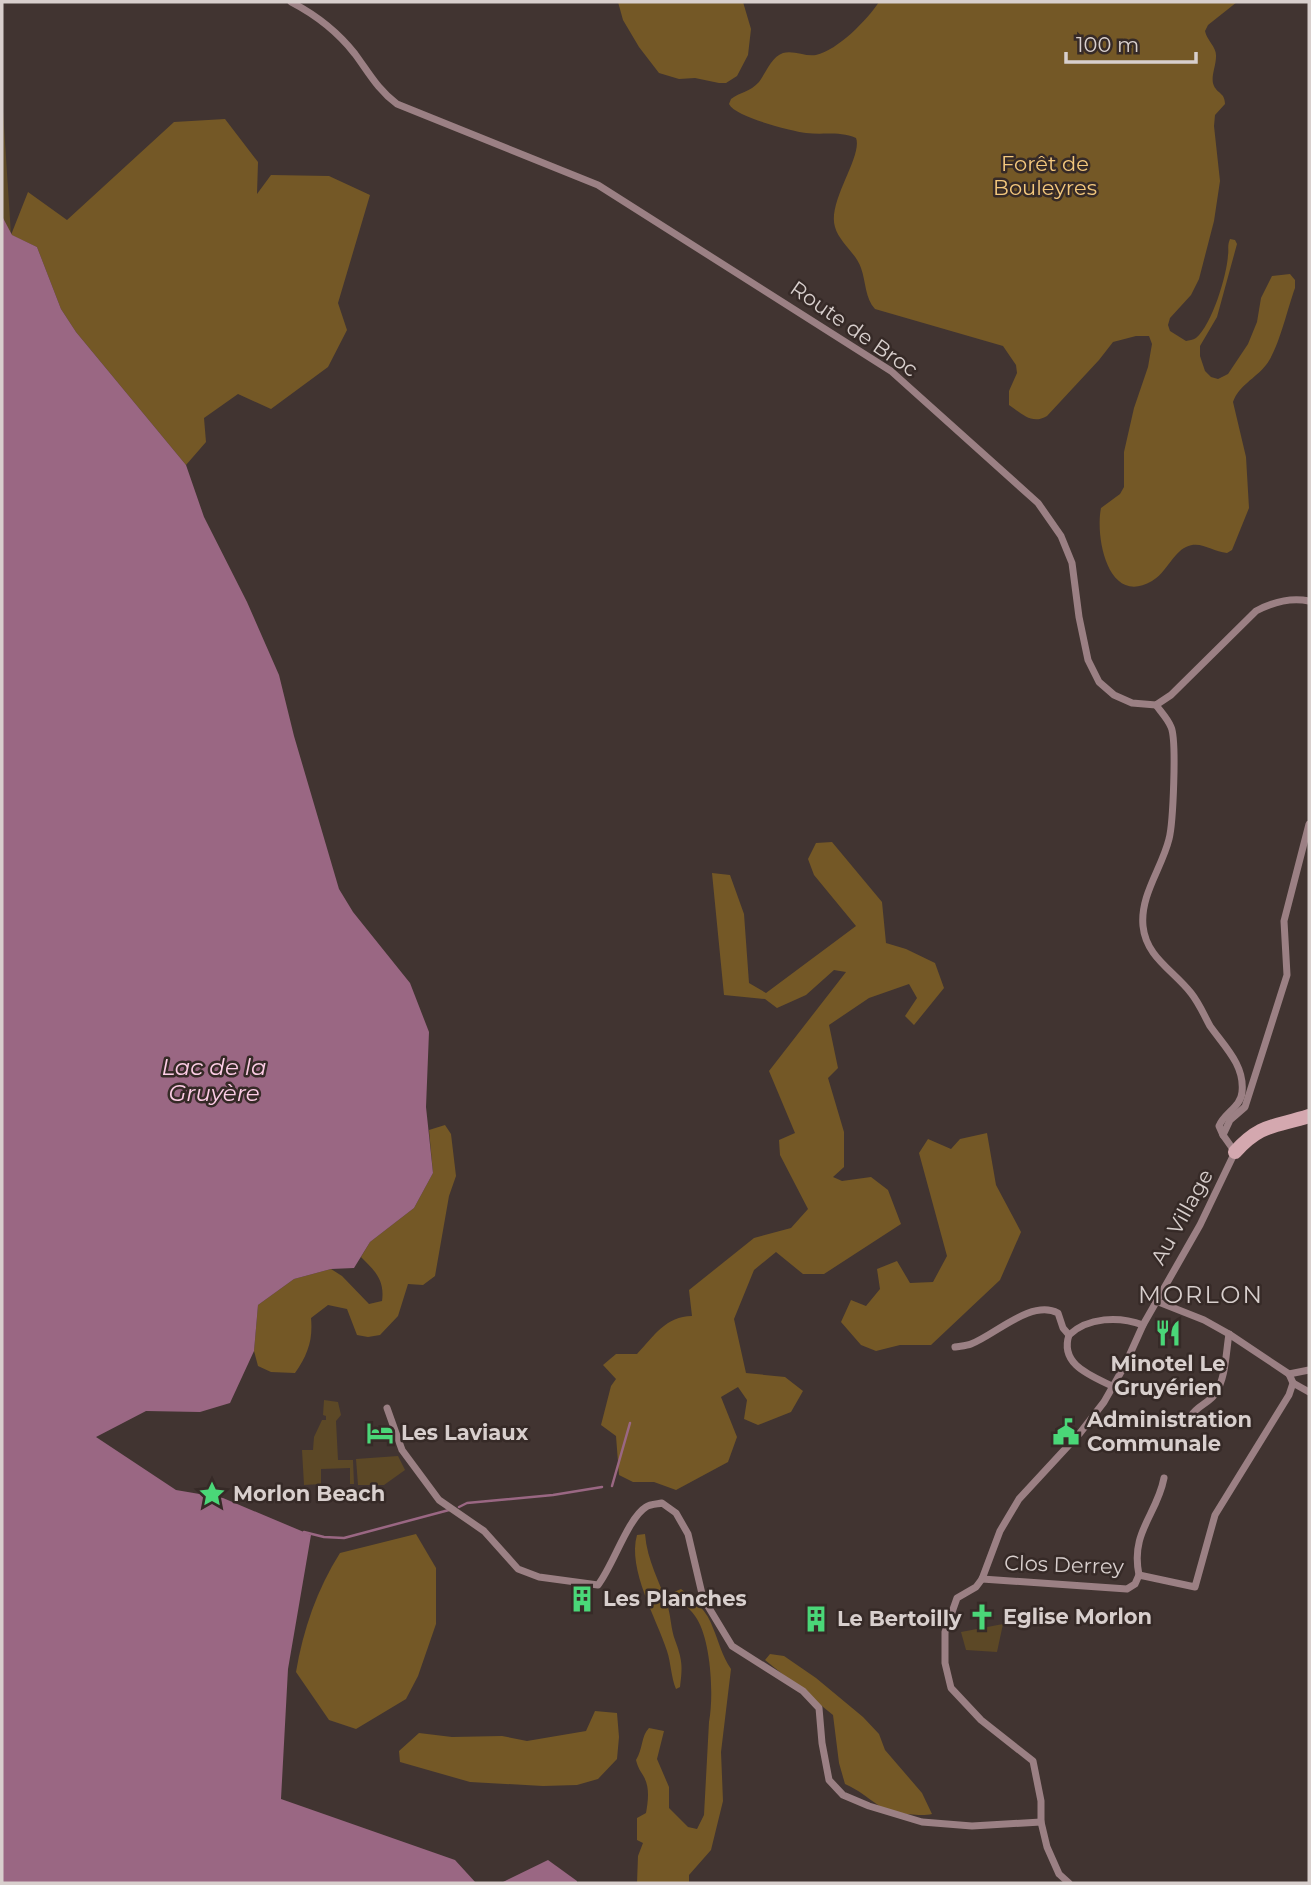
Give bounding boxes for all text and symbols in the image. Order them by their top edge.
scale bar [1066,21,1196,65]
text: 100 m [1076,32,1139,57]
park label: Forêt de Bouleyres [993,151,1097,200]
street label: Route de Broc [786,275,923,382]
water label: Lac de la Gruyère [161,1053,267,1107]
street label: Au Village [1145,1165,1218,1269]
district label: MORLON [1138,1280,1264,1309]
restaurant icon: Minotel Le Gruyérien [1153,1318,1183,1348]
place label: Minotel Le Gruyérien [1111,1351,1225,1400]
place label: Administration Communale [1086,1407,1252,1456]
public building icon: Administration Communale [1051,1417,1081,1447]
hotel icon: Les Laviaux [365,1418,395,1448]
place label: Les Laviaux [401,1420,529,1445]
place icon: Morlon Beach [197,1479,227,1509]
place label: Morlon Beach [233,1481,385,1506]
street label: Clos Derrey [1004,1550,1125,1579]
building icon: Les Planches [567,1584,597,1614]
place label: Les Planches [603,1586,747,1611]
church icon: Eglise Morlon [967,1602,997,1632]
building icon: Le Bertoilly [801,1604,831,1634]
place label: Eglise Morlon [1003,1604,1152,1629]
place label: Le Bertoilly [837,1606,962,1631]

